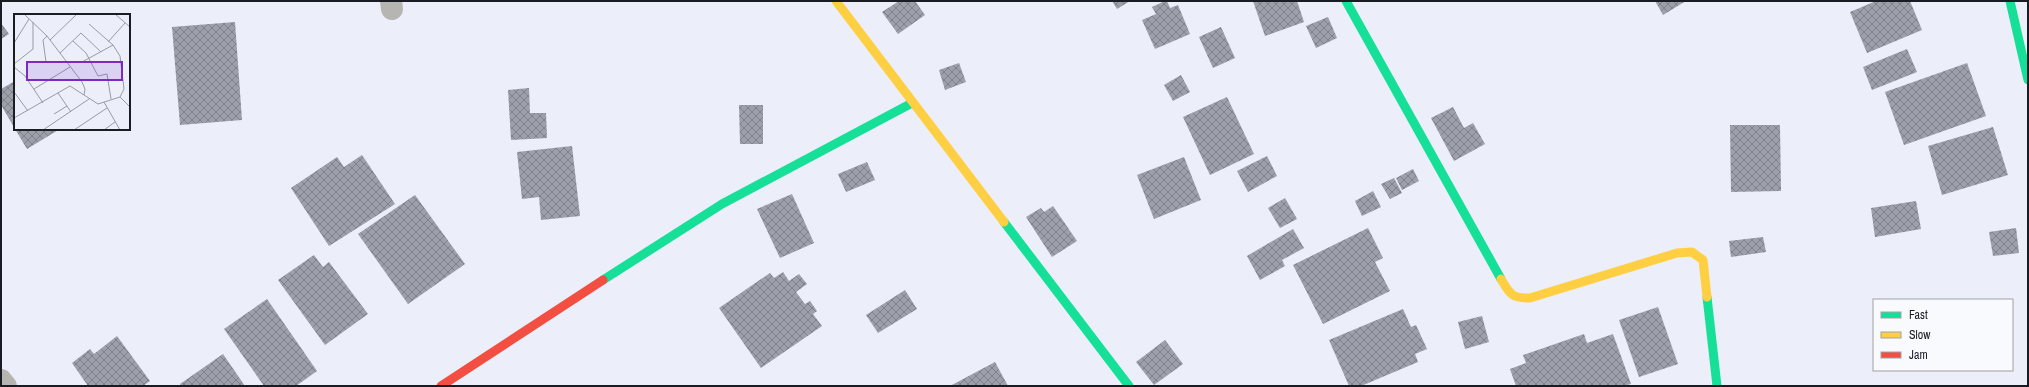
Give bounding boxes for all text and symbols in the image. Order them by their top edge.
inset map [14,14,130,130]
legend [1873,299,2013,371]
text: Fast [1909,307,1928,323]
text: Slow [1909,327,1931,343]
text: Jam [1909,347,1928,363]

